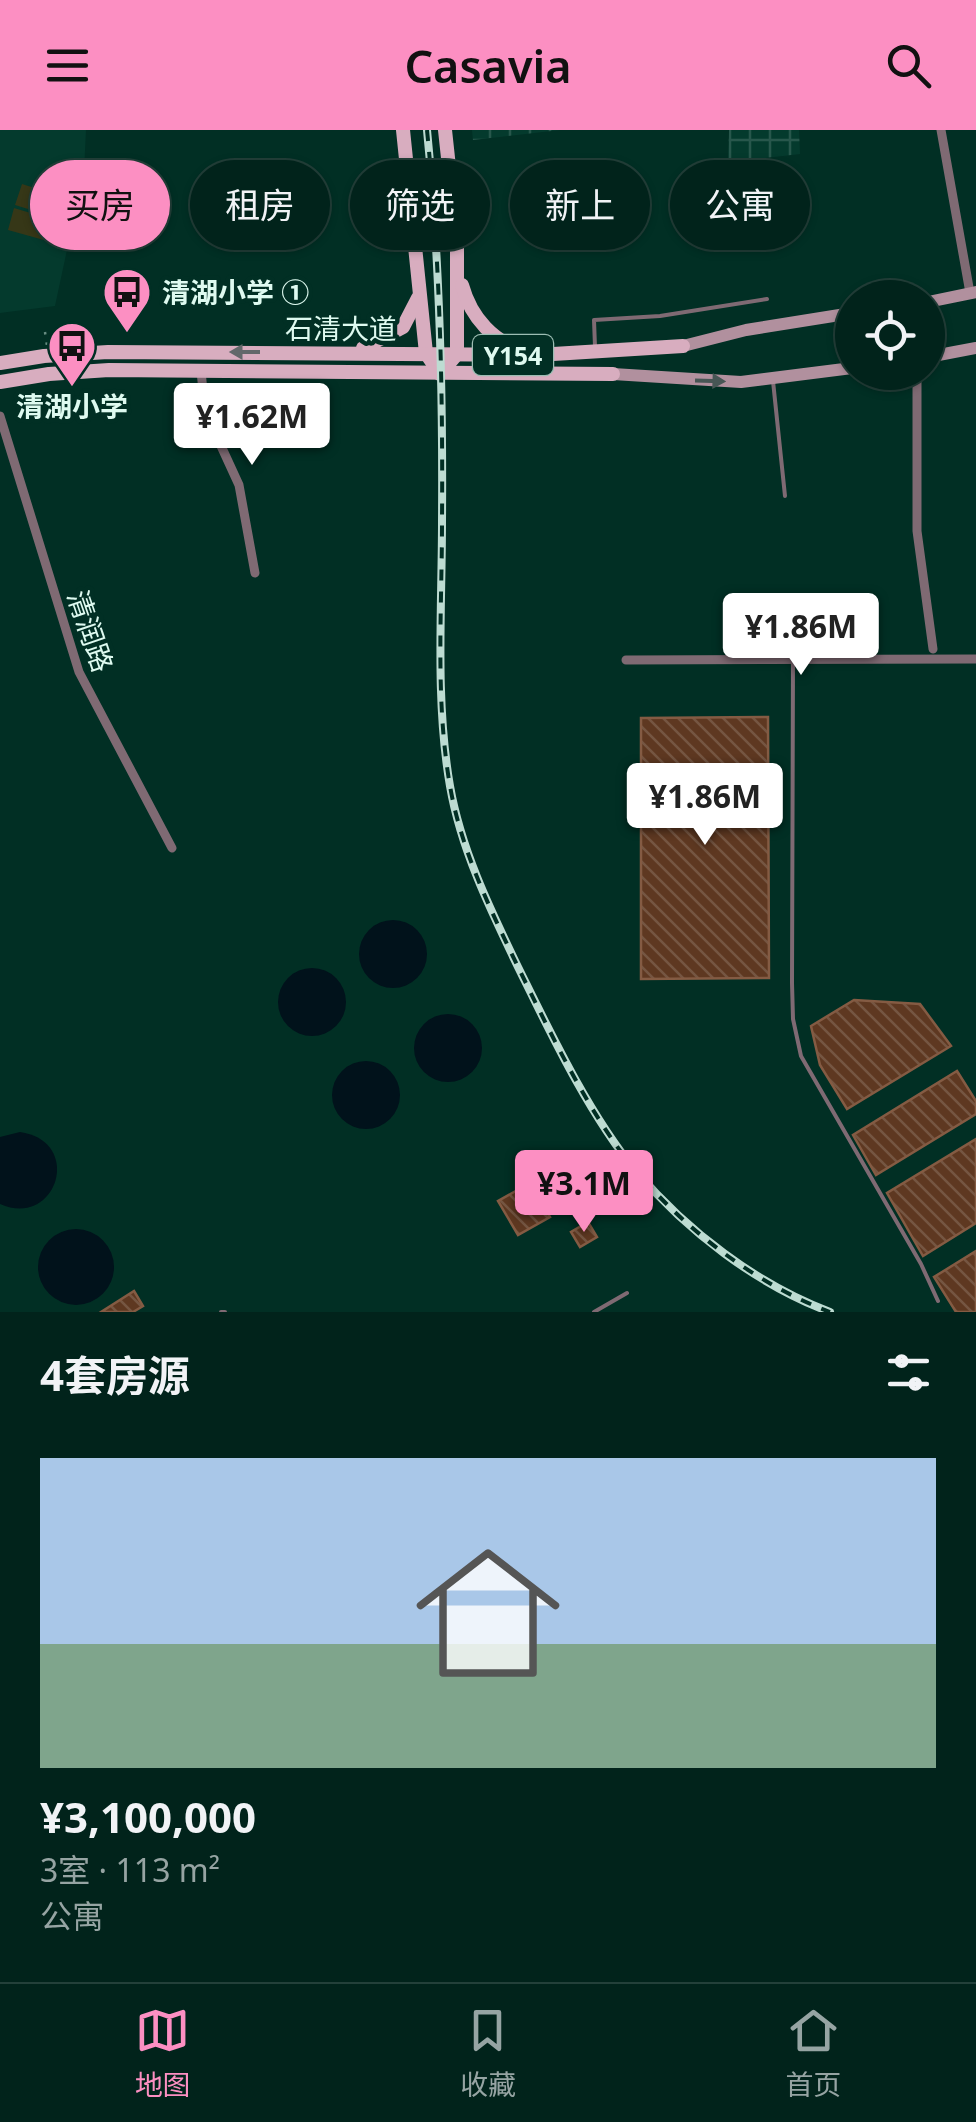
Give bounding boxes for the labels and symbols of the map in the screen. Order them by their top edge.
bus stop icon: 清湖小学 ① [101,266,153,334]
place label: 清湖小学 ① [162,273,309,311]
street label: 石清大道 [285,309,397,347]
bus stop icon: 清湖小学 [46,320,98,388]
road number: Y154 [473,335,553,375]
one-way arrow [229,344,261,360]
one-way arrow [695,374,727,390]
pin: ¥1.62M [171,383,333,468]
place label: 清湖小学 [16,387,128,425]
street label: 清润路 [59,585,123,677]
pin: ¥1.86M [720,593,882,678]
pin: ¥1.86M [624,763,786,848]
pin: ¥3.1M [514,1150,654,1235]

